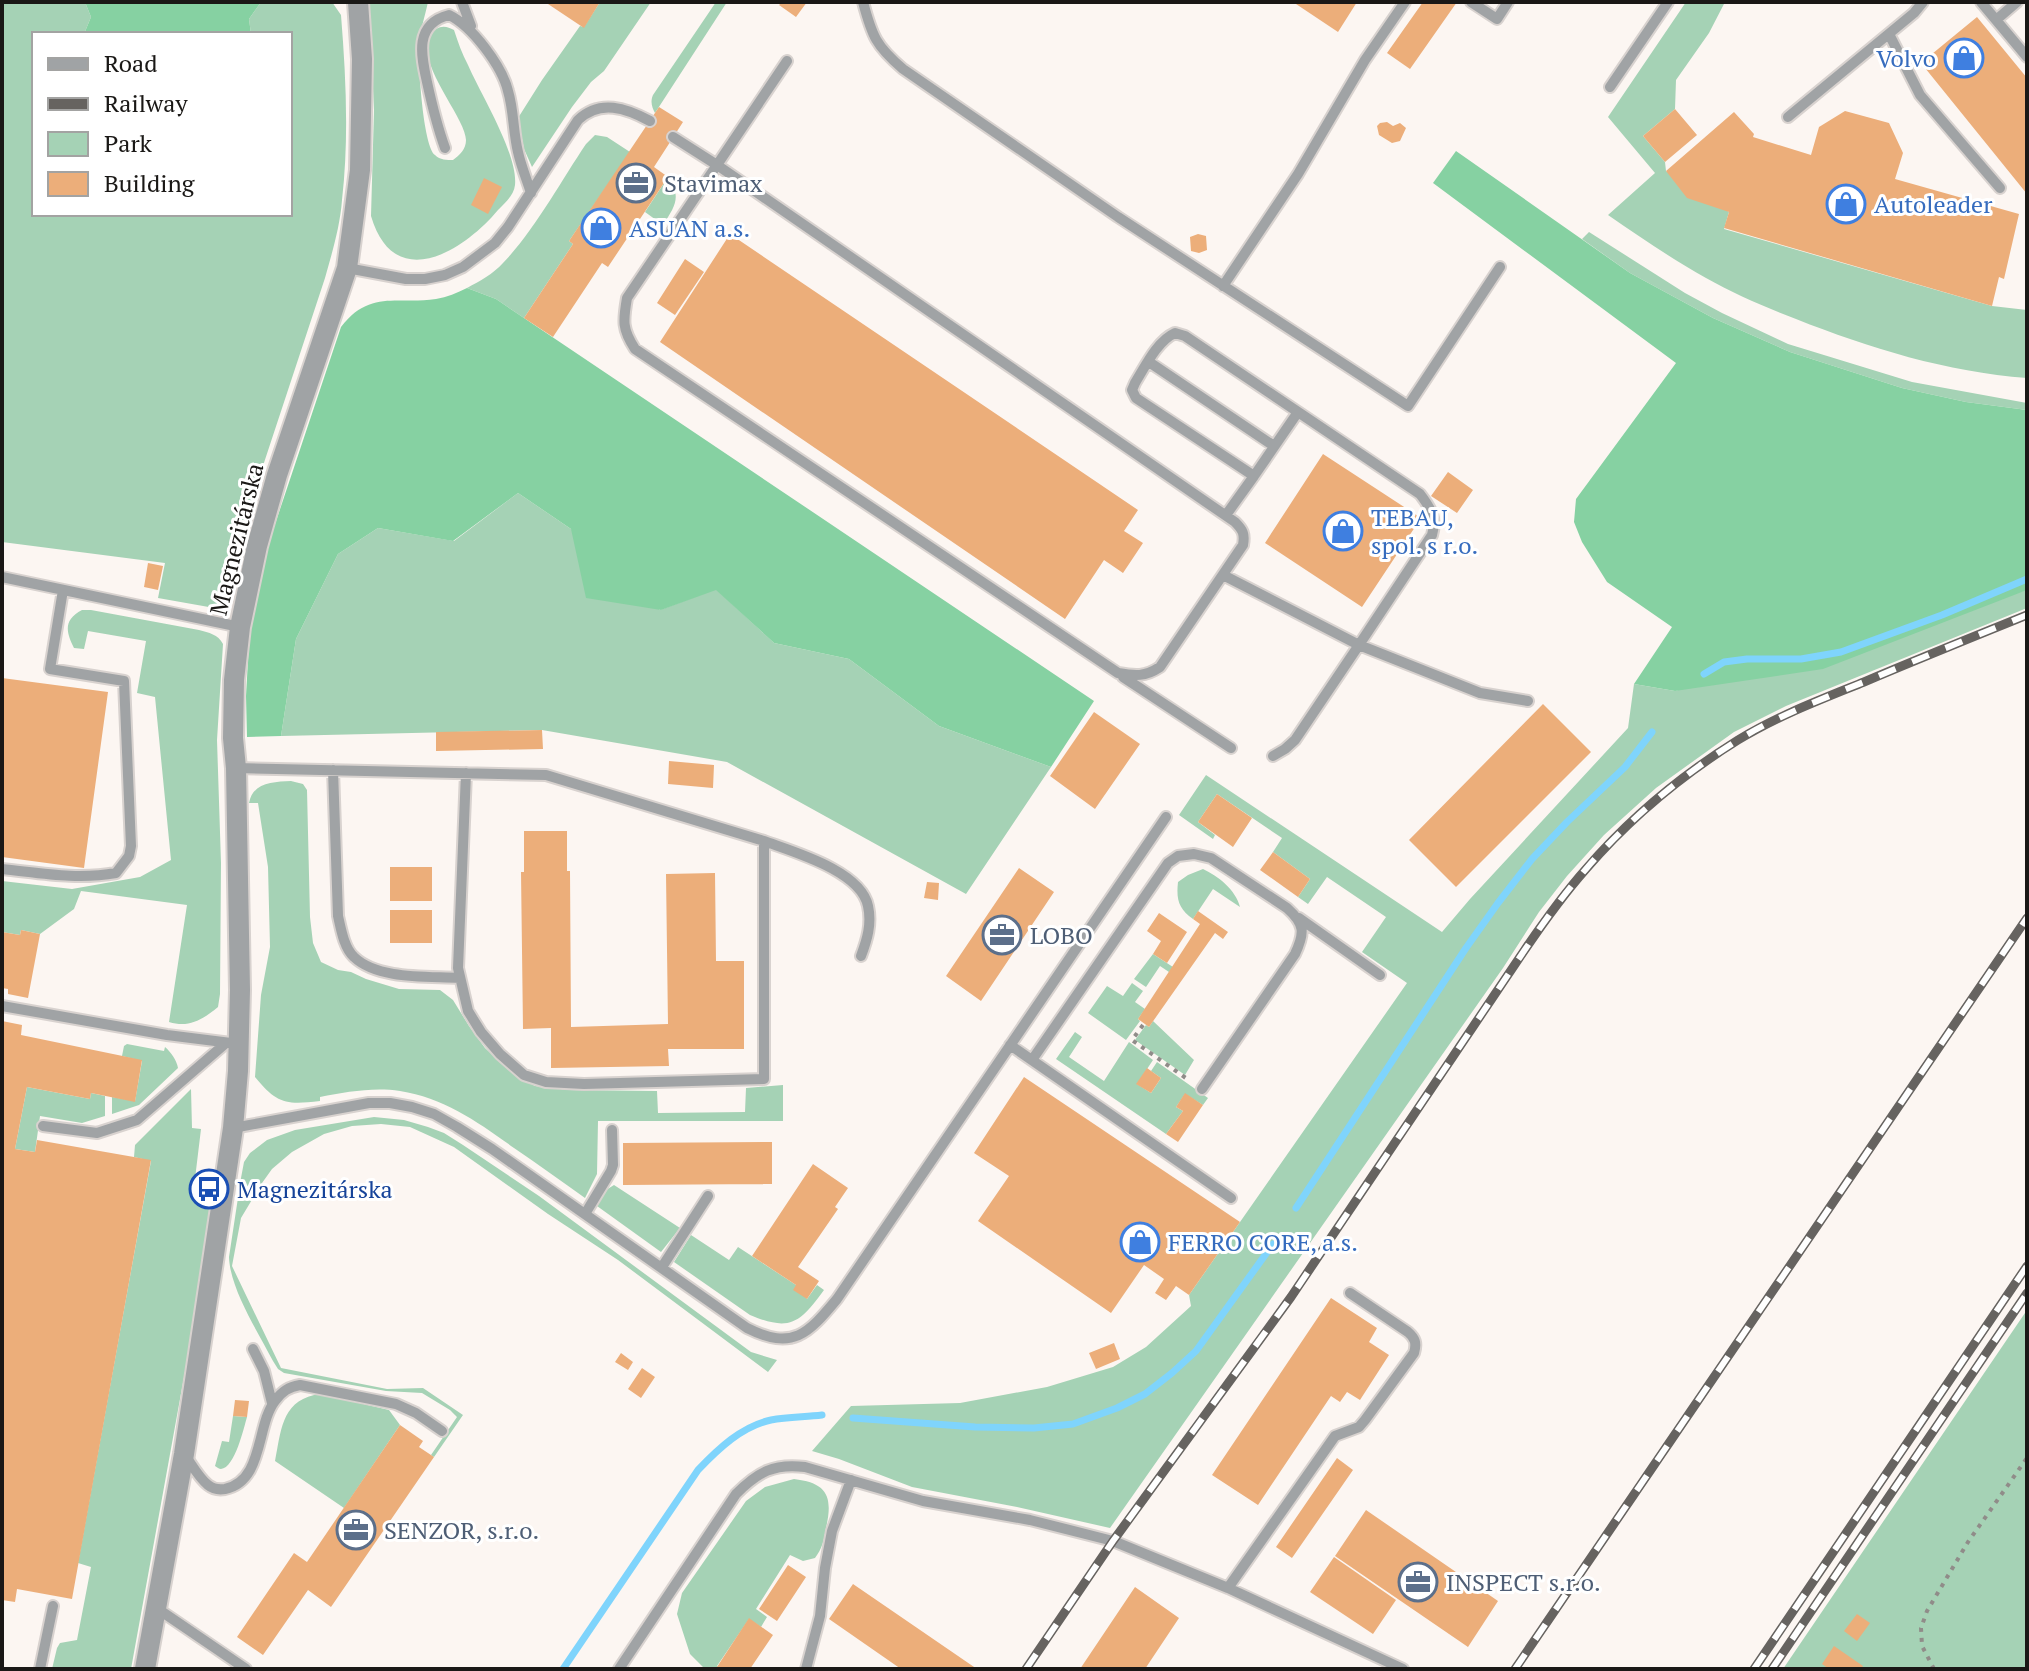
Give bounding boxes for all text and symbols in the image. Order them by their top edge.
legend [32,32,292,216]
shop icon: Volvo [1943,37,1985,79]
place label: Volvo [1876,42,1936,74]
text: Road [104,47,158,79]
text: Railway [104,87,188,119]
text: Park [104,127,153,159]
office icon: Stavimax [615,162,657,204]
text: Building [104,167,195,199]
place label: Stavimax [664,167,763,199]
shop icon: Autoleader [1825,183,1867,225]
place label: Autoleader [1874,188,1993,220]
shop icon: ASUAN a.s. [580,207,622,249]
place label: ASUAN a.s. [629,212,750,244]
street label: Magnezitárska [202,460,270,618]
place label: TEBAU, spol. s r.o. [1371,501,1478,561]
shop icon: TEBAU, spol. s r.o. [1322,510,1364,552]
office icon: LOBO [981,914,1023,956]
place label: LOBO [1030,919,1093,951]
bus stop icon: Magnezitárska [188,1168,230,1210]
place label: Magnezitárska [237,1173,393,1205]
shop icon: FERRO CORE, a.s. [1119,1221,1161,1263]
place label: FERRO CORE, a.s. [1168,1226,1358,1258]
office icon: SENZOR, s.r.o. [335,1509,377,1551]
place label: SENZOR, s.r.o. [384,1514,539,1546]
office icon: INSPECT s.r.o. [1397,1561,1439,1603]
place label: INSPECT s.r.o. [1446,1566,1601,1598]

